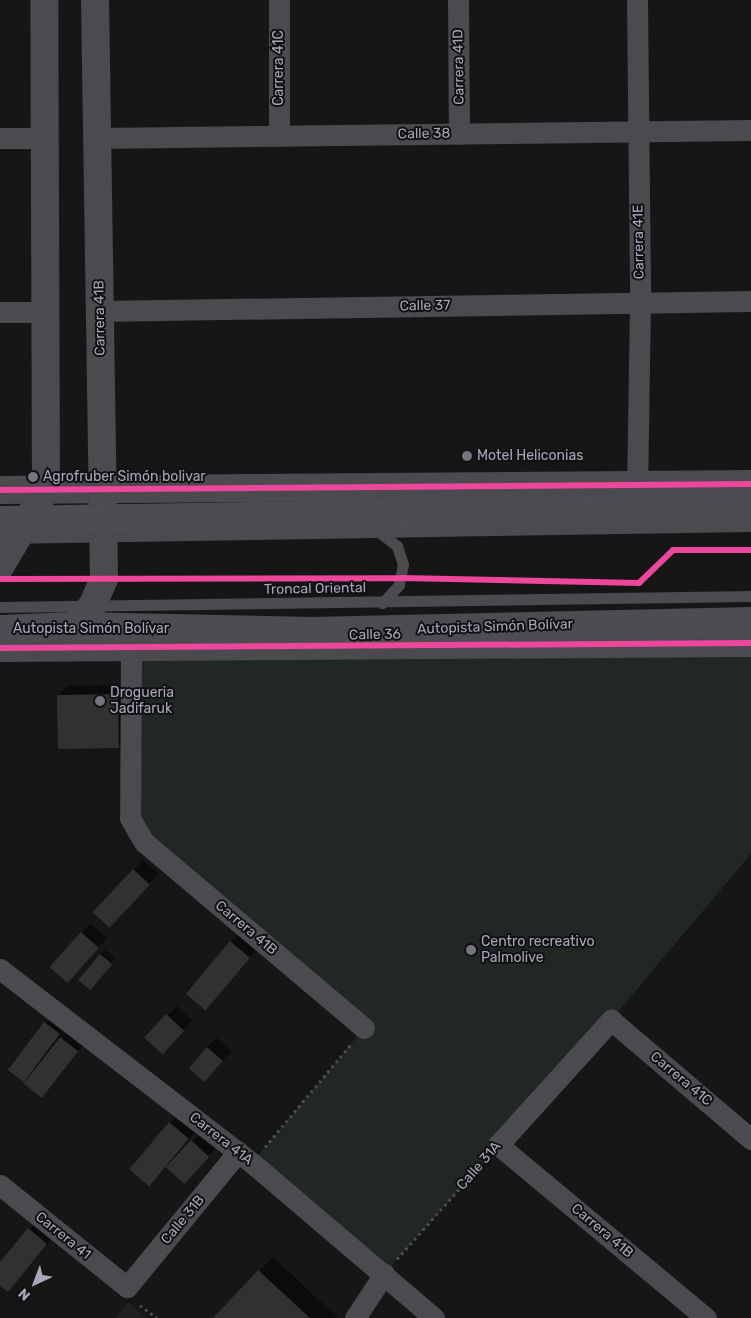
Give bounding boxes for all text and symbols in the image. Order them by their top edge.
street label: Carrera 41D [450,29,468,105]
street label: Carrera 41C [271,30,287,106]
street label: Calle 38 [398,125,450,143]
street label: Carrera 41E [630,205,648,279]
street label: Carrera 41B [91,280,109,356]
street label: Calle 37 [399,297,451,315]
place label: Motel Heliconias [477,448,583,464]
marker: Motel Heliconias [461,450,473,462]
place label: Agrofruber Simón bolivar [43,469,206,485]
marker: Agrofruber Simón bolivar [27,471,39,483]
street label: Troncal Oriental [264,580,366,598]
street label: Autopista Simón Bolívar [417,616,573,638]
street label: Autopista Simón Bolívar [13,621,169,637]
street label: Calle 36 [349,626,401,644]
place label: Drogueria Jadifaruk [110,685,174,718]
marker: Drogueria Jadifaruk [94,695,106,707]
street label: Carrera 41B [212,897,280,959]
place label: Centro recreativo Palmolive [481,934,594,966]
marker: Centro recreativo Palmolive [465,944,477,956]
street label: Carrera 41C [647,1048,715,1110]
street label: Carrera 41A [186,1109,256,1169]
street label: Calle 31A [453,1138,505,1194]
street label: Calle 31B [158,1192,208,1248]
street label: Carrera 41B [568,1200,636,1262]
street label: Carrera 41 [32,1209,94,1263]
north arrow [10,1258,60,1308]
text: N [15,1285,34,1304]

